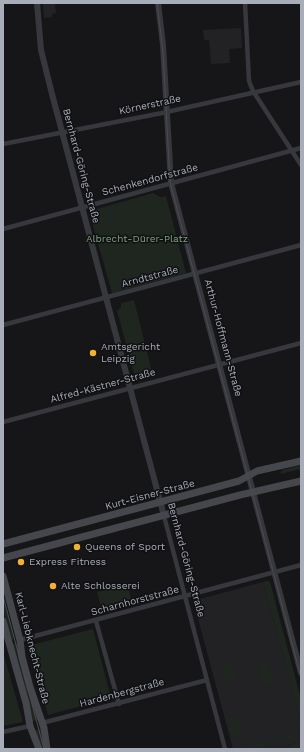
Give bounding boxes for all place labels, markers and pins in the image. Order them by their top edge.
place label: Amtsgericht Leipzig [101,341,160,364]
marker: Amtsgericht Leipzig [88,348,98,358]
place label: Queens of Sport [85,541,165,553]
marker: Queens of Sport [72,542,82,552]
place label: Express Fitness [29,556,106,568]
marker: Express Fitness [16,557,26,567]
place label: Alte Schlosserei [61,580,140,592]
marker: Alte Schlosserei [48,581,58,591]

